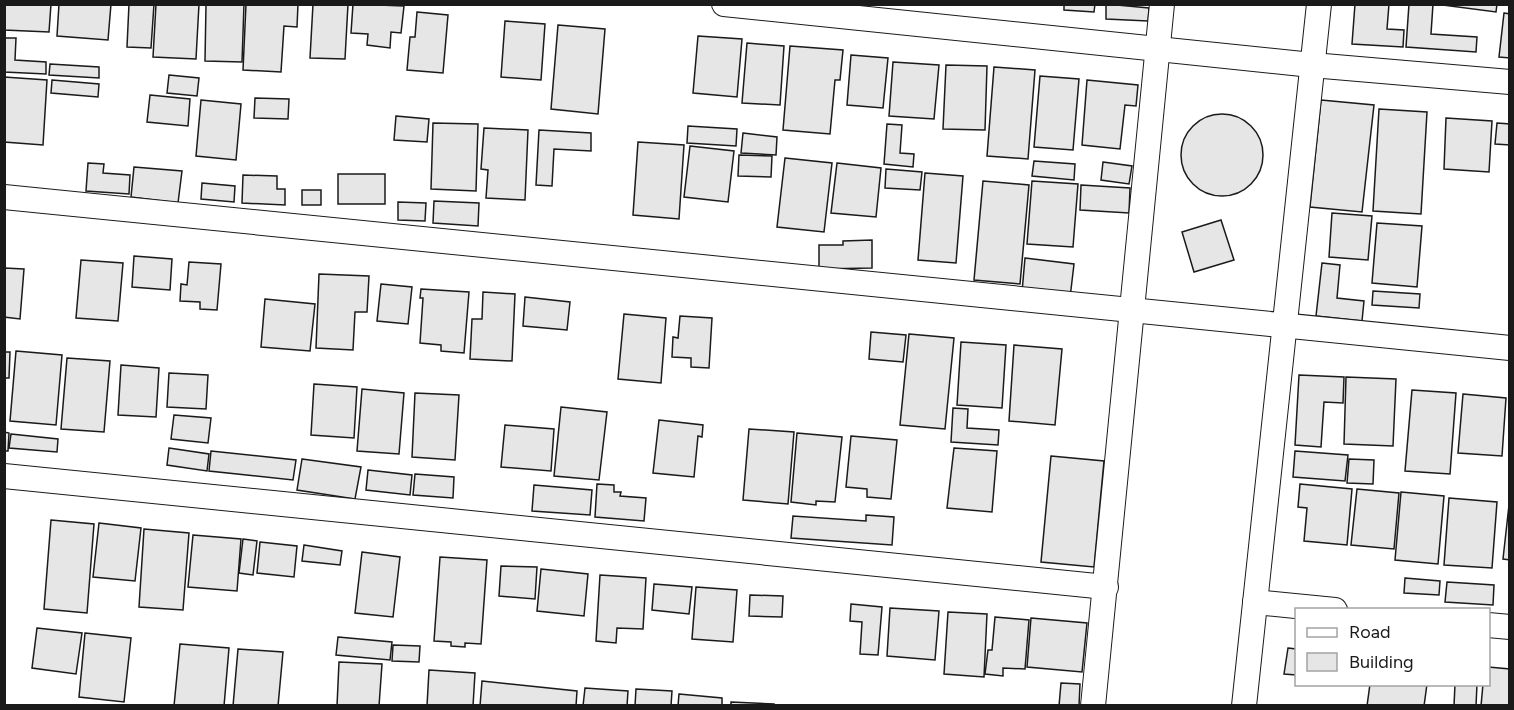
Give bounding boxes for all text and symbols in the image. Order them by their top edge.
legend [1295,608,1490,686]
text: Road [1349,621,1390,643]
text: Building [1349,651,1414,673]

